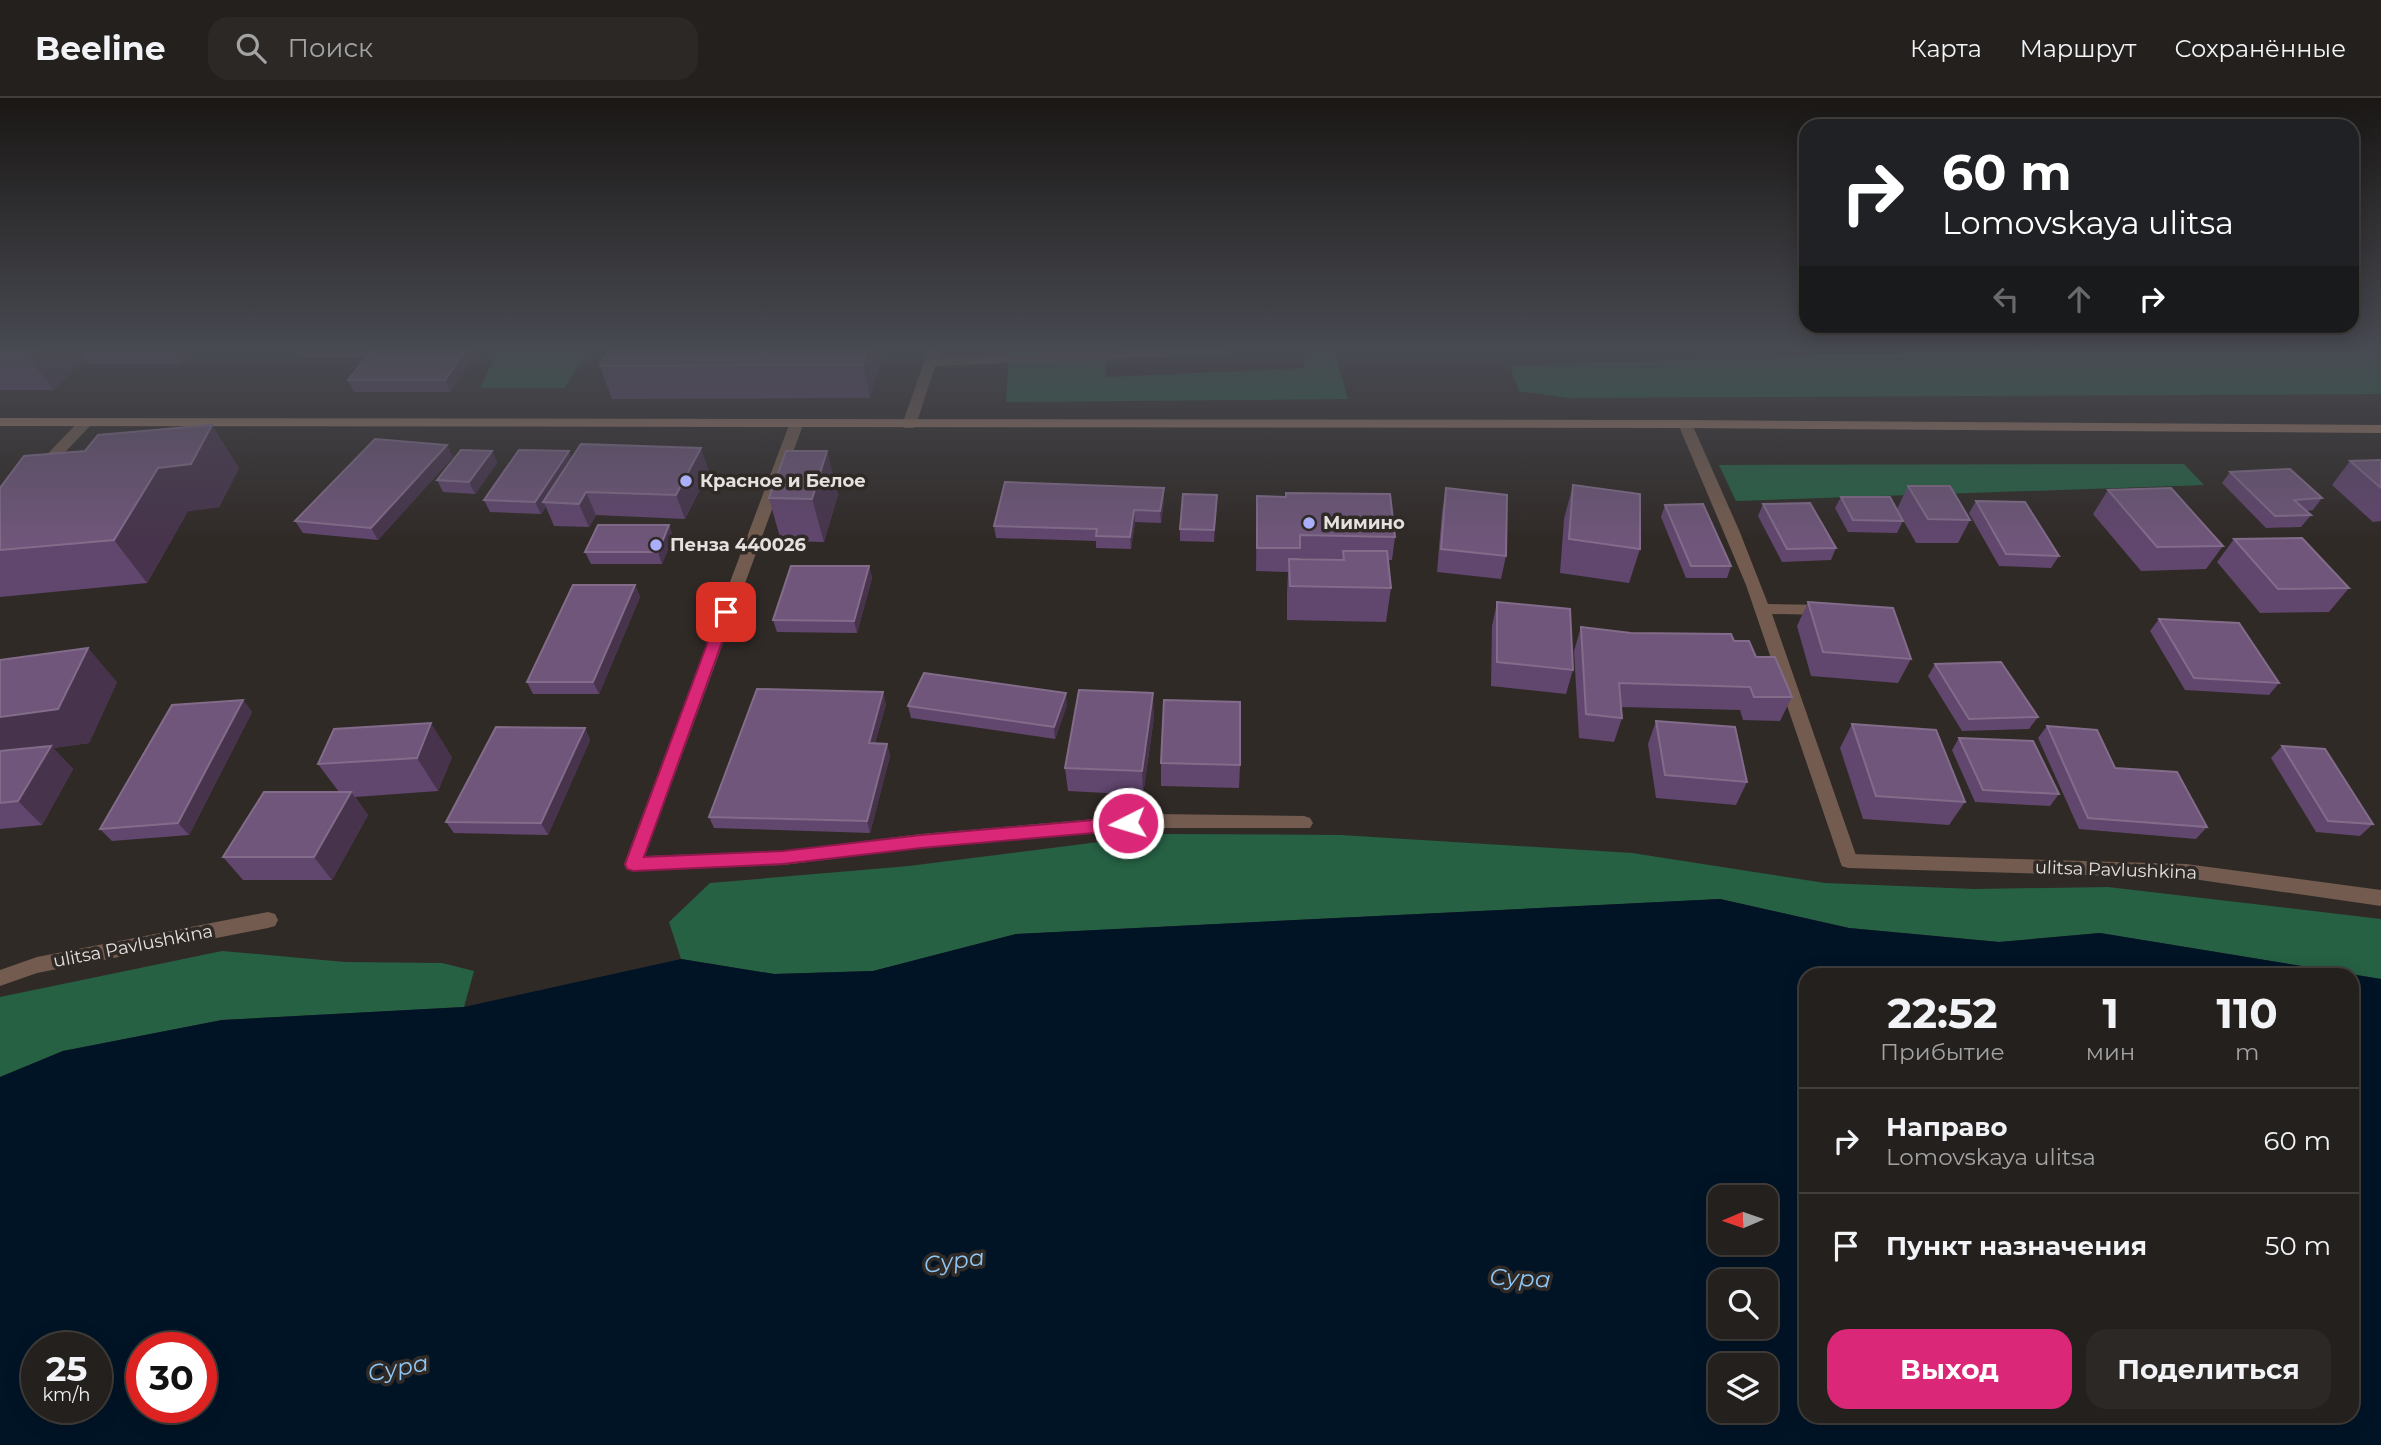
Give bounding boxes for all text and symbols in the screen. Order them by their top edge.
search box [208,17,698,80]
text: Beeline [35,28,166,68]
icon: search [232,29,270,67]
text: Поиск [288,32,373,64]
text: Карта [1910,34,1982,63]
text: Маршрут [2020,34,2136,63]
text: Сохранённые [2174,34,2346,63]
text: 60 m [1942,143,2072,202]
icon: right [1827,147,1918,238]
text: Lomovskaya ulitsa [1942,203,2234,242]
icon: left [1987,280,2025,318]
icon: ahead [2060,280,2098,318]
icon: right [2133,280,2171,318]
place label: Красное и Белое [700,470,866,492]
marker: Красное и Белое [678,473,694,489]
place label: Мимино [1323,512,1405,534]
marker: Мимино [1301,515,1317,531]
place label: Пенза 440026 [670,534,807,556]
marker: Пенза 440026 [648,537,664,553]
pin [696,582,756,642]
icon: arrive [707,593,745,631]
position arrow [1091,786,1165,860]
street label: ulitsa Pavlushkina [2035,856,2197,884]
street label: ulitsa Pavlushkina [51,920,215,972]
text: 22:52 [1887,987,1997,1039]
text: 1 [2102,987,2119,1039]
text: 110 [2216,987,2278,1039]
text: Прибытие [1880,1038,2005,1066]
text: мин [2086,1038,2135,1066]
text: m [2235,1038,2259,1066]
text: Направо [1886,1111,2007,1143]
icon: right [1827,1122,1865,1160]
text: 60 m [2264,1125,2331,1157]
text: Lomovskaya ulitsa [1886,1143,2096,1171]
north arrow [1708,1185,1778,1255]
map controls [1708,1185,1778,1423]
icon: arrive [1827,1227,1865,1265]
text: Пункт назначения [1886,1230,2147,1262]
text: 50 m [2265,1230,2331,1262]
water label: Сура [922,1243,986,1279]
water label: Сура [1489,1262,1551,1294]
button: search [1708,1269,1778,1339]
button: Выход [1827,1329,2072,1409]
button: Поделиться [2086,1329,2331,1409]
speed limit sign: 30 [126,1332,217,1423]
text: 25 [46,1347,87,1390]
water label: Сура [365,1348,431,1388]
button: layers [1708,1353,1778,1423]
text: km/h [42,1384,91,1406]

